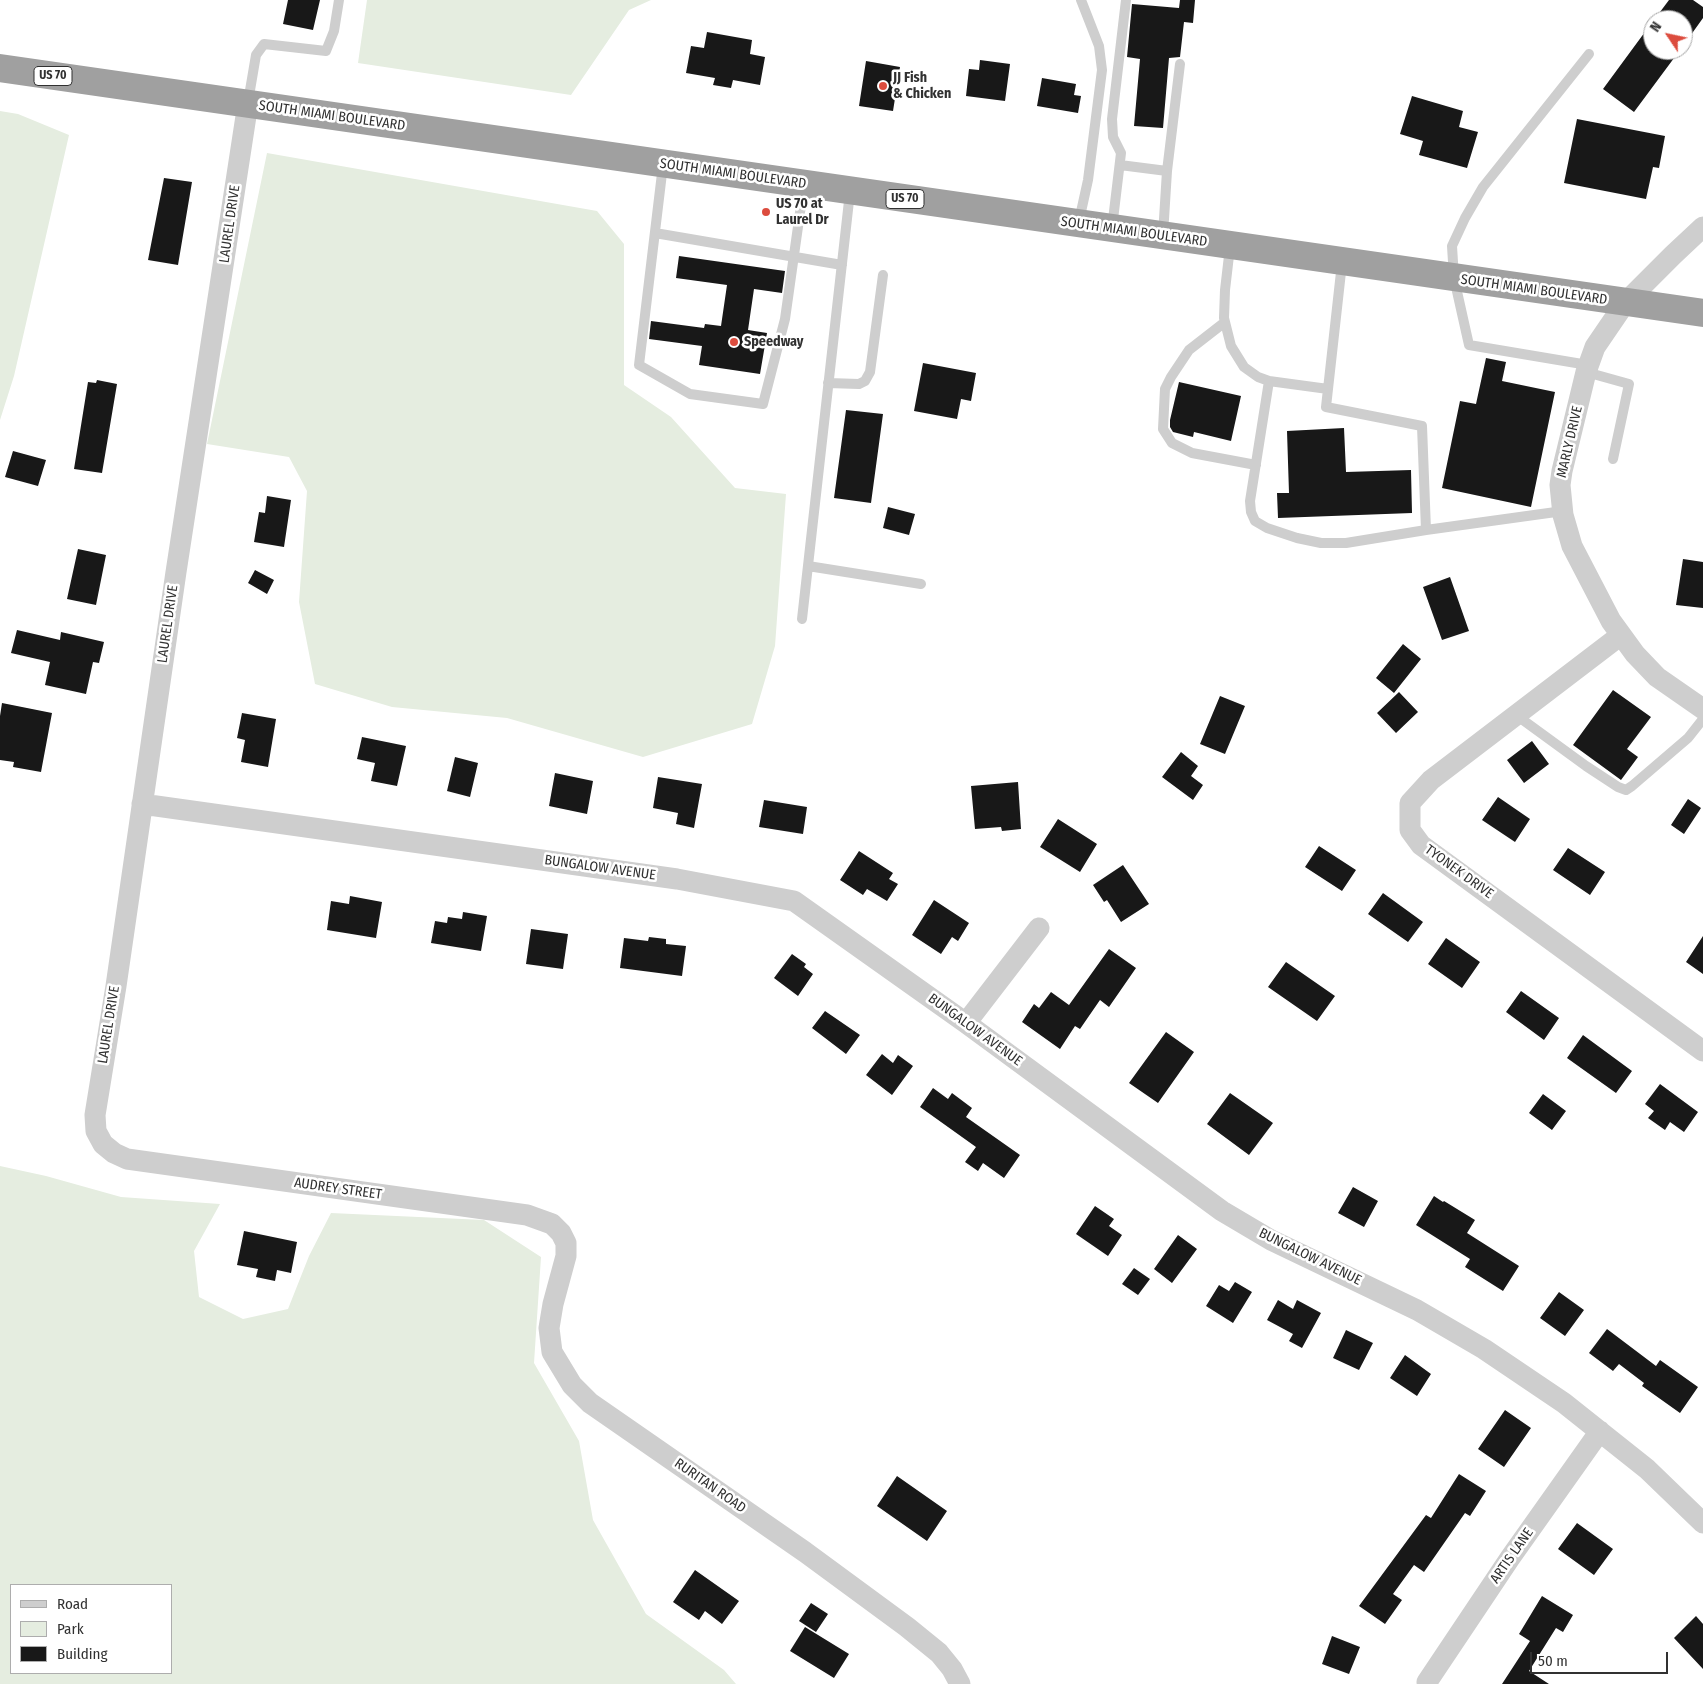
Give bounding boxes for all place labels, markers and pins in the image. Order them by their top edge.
place label: JJ Fish & Chicken [893,70,951,102]
marker: JJ Fish & Chicken [877,80,889,92]
place label: US 70 at Laurel Dr [776,196,829,228]
marker: US 70 at Laurel Dr [760,206,772,218]
place label: Speedway [744,334,803,350]
marker: Speedway [728,336,740,348]

